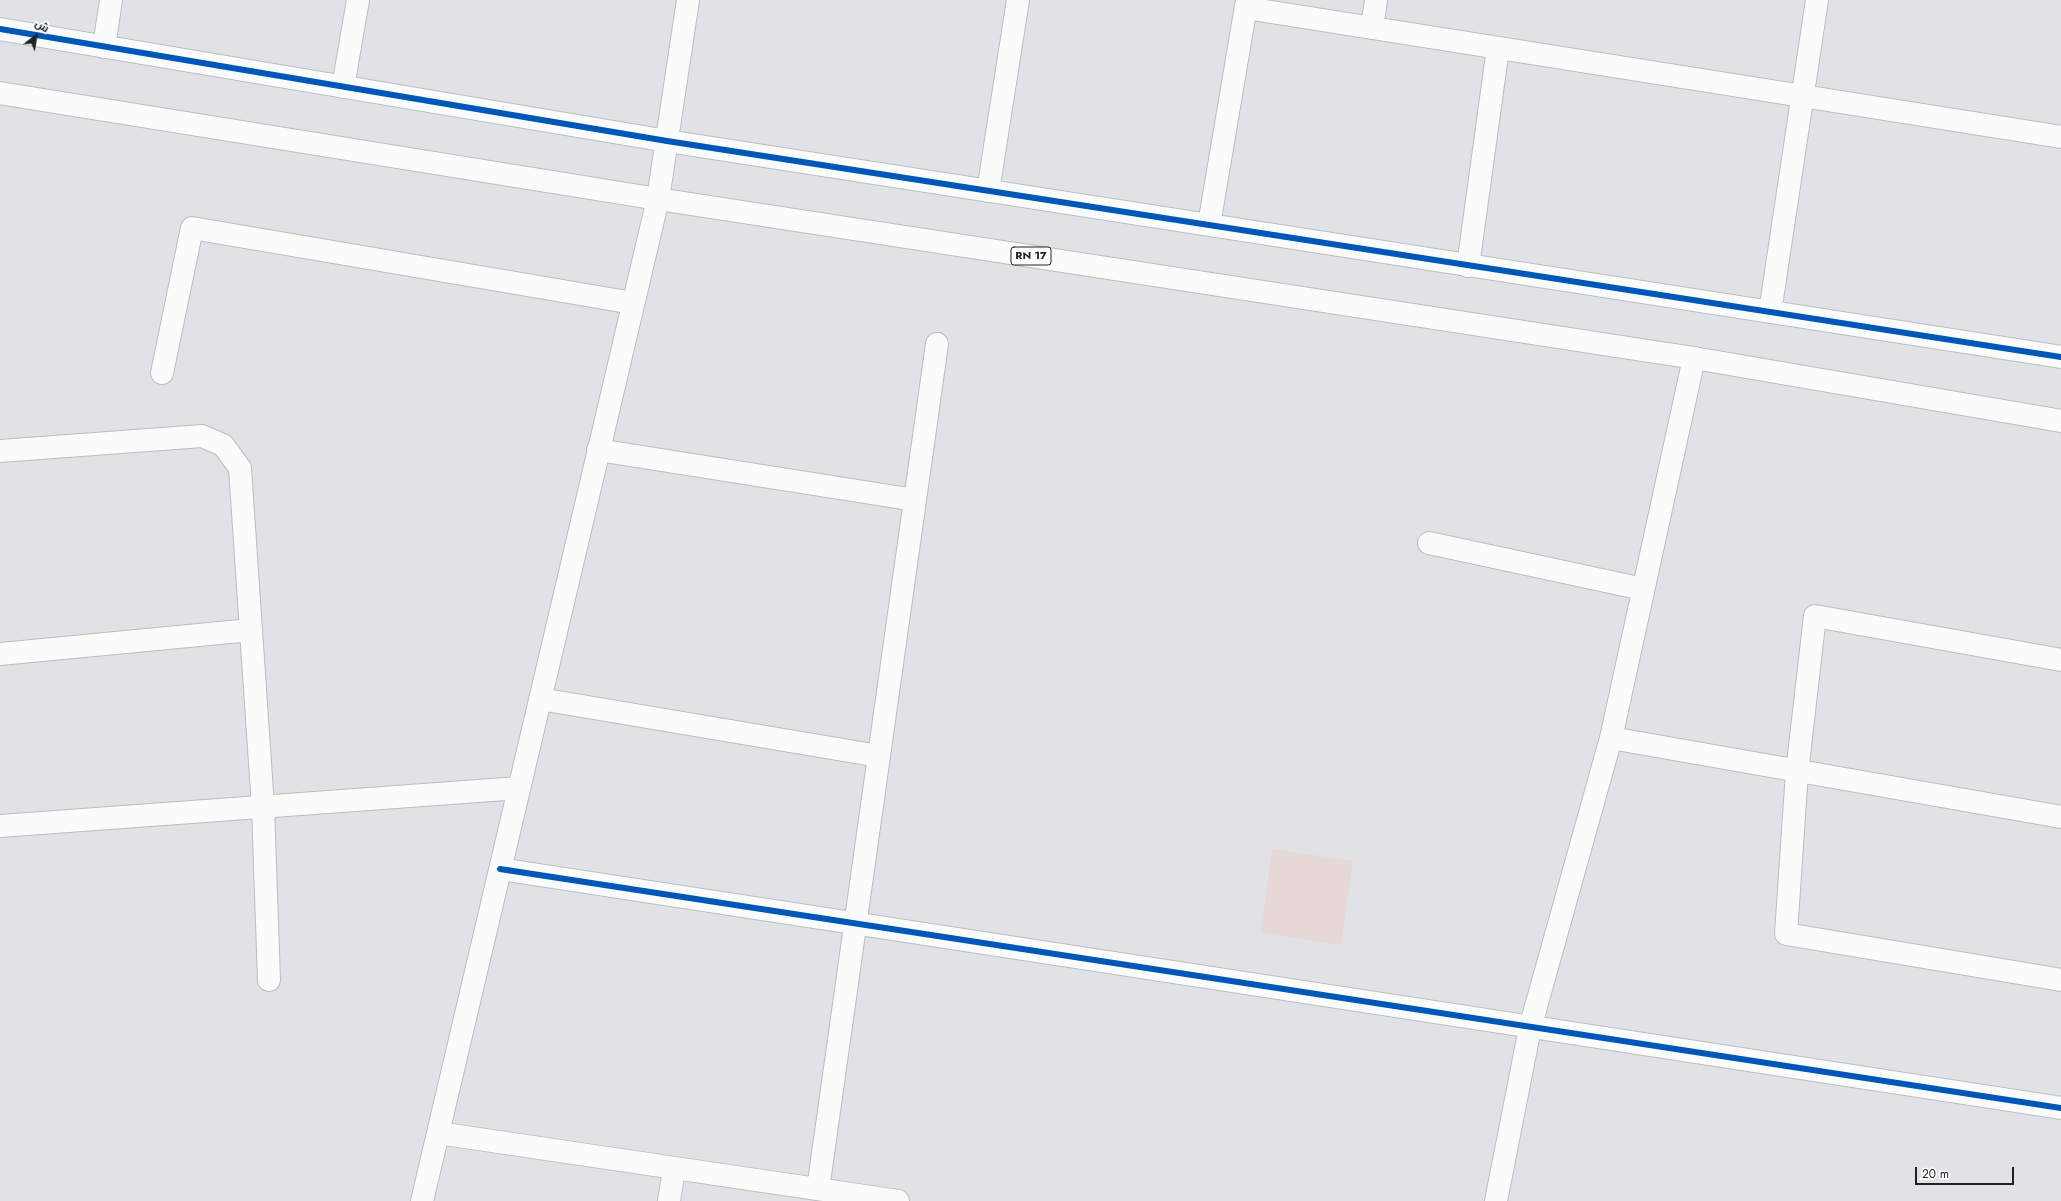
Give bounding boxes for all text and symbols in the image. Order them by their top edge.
text: ش [32,15,52,36]
north arrow [16,16,56,56]
road number: RN 17 [1011,247,1051,265]
scale bar [1917,1159,2016,1185]
text: 20 m [1922,1165,1949,1183]

